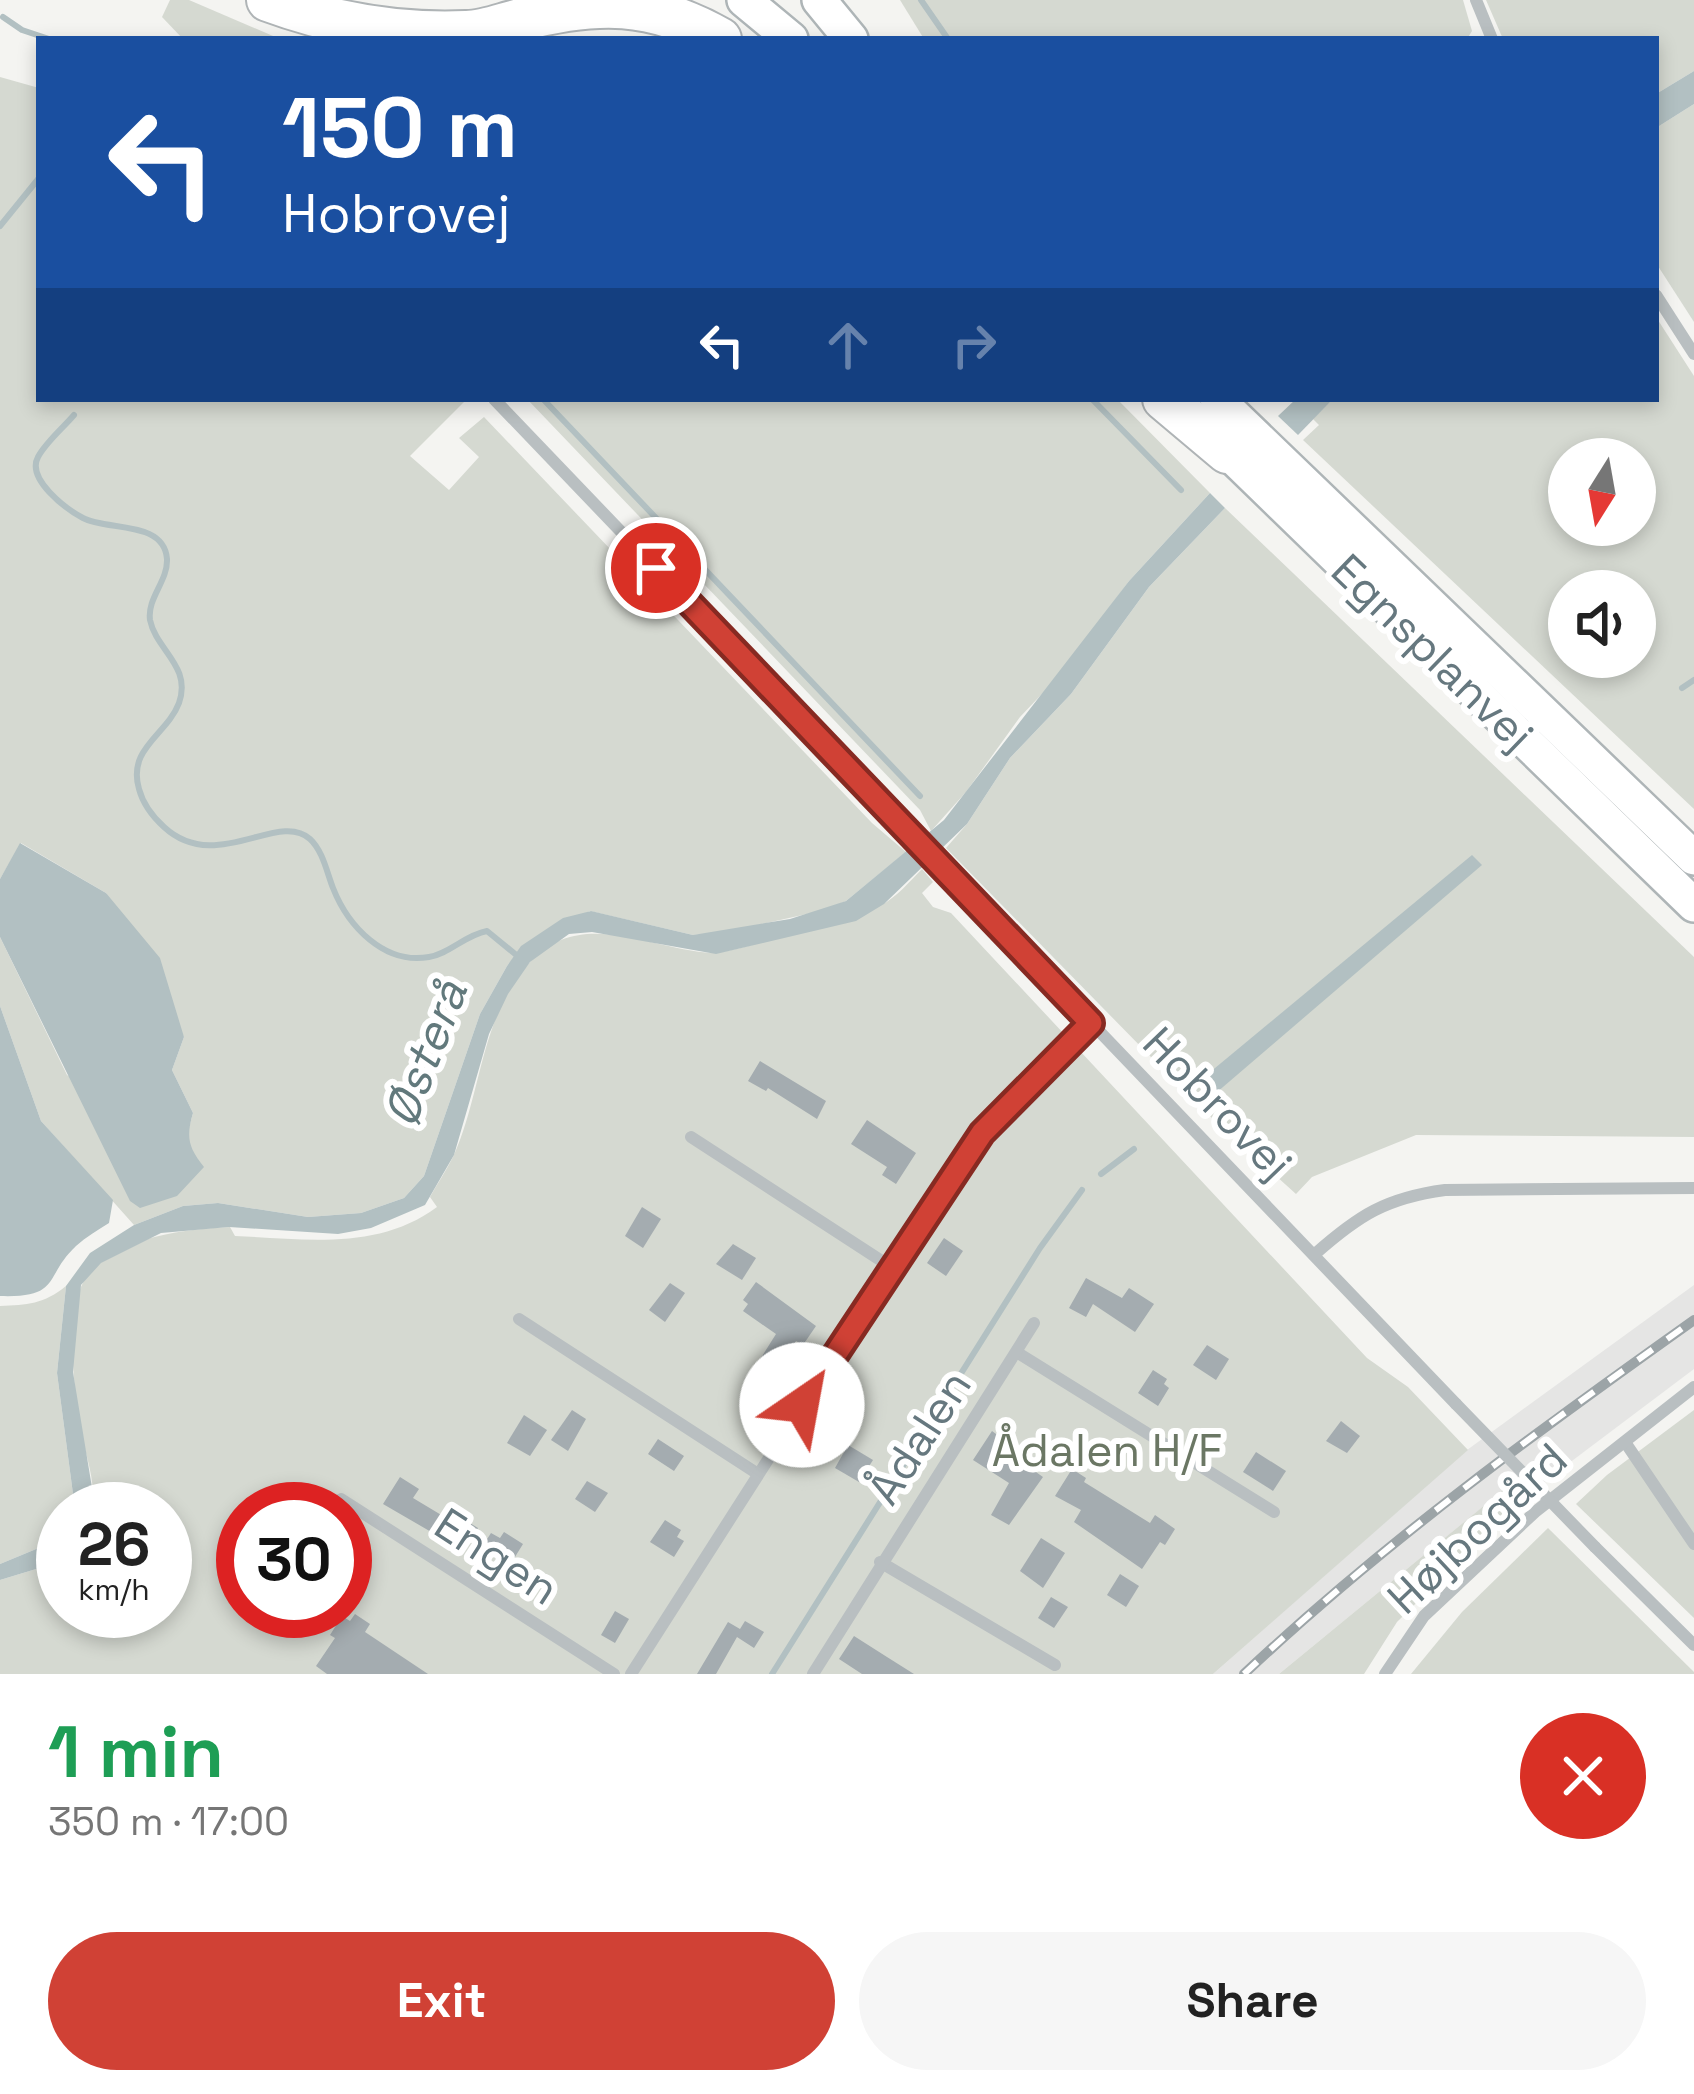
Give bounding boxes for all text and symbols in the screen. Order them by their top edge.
text: 150 m [282,74,518,182]
icon: left [84,84,240,240]
text: Hobrovej [282,179,511,248]
icon: left [689,312,755,378]
icon: ahead [815,312,881,378]
icon: right [941,312,1007,378]
north arrow [1548,438,1656,546]
map controls [1548,438,1656,678]
pin [605,517,707,619]
icon: arrive [623,535,689,601]
street label: Egnsplanvej [1320,542,1546,763]
button: sound [1548,570,1656,678]
water label: Østerå [370,971,481,1135]
street label: Hobrovej [1131,1015,1304,1192]
position arrow [739,1342,865,1468]
street label: Ådalen [855,1359,984,1515]
park label: Ådalen H/F [992,1422,1222,1479]
street label: Højbogård [1376,1431,1579,1626]
speed limit sign: 30 [216,1482,372,1638]
street label: Engen [424,1495,569,1617]
text: 26 [78,1506,150,1583]
text: km/h [78,1570,150,1609]
text: 1 min [48,1706,224,1798]
button: close [1520,1713,1646,1839]
text: 350 m · 17:00 [48,1797,289,1846]
button: Exit [48,1932,835,2070]
button: Share [859,1932,1646,2070]

